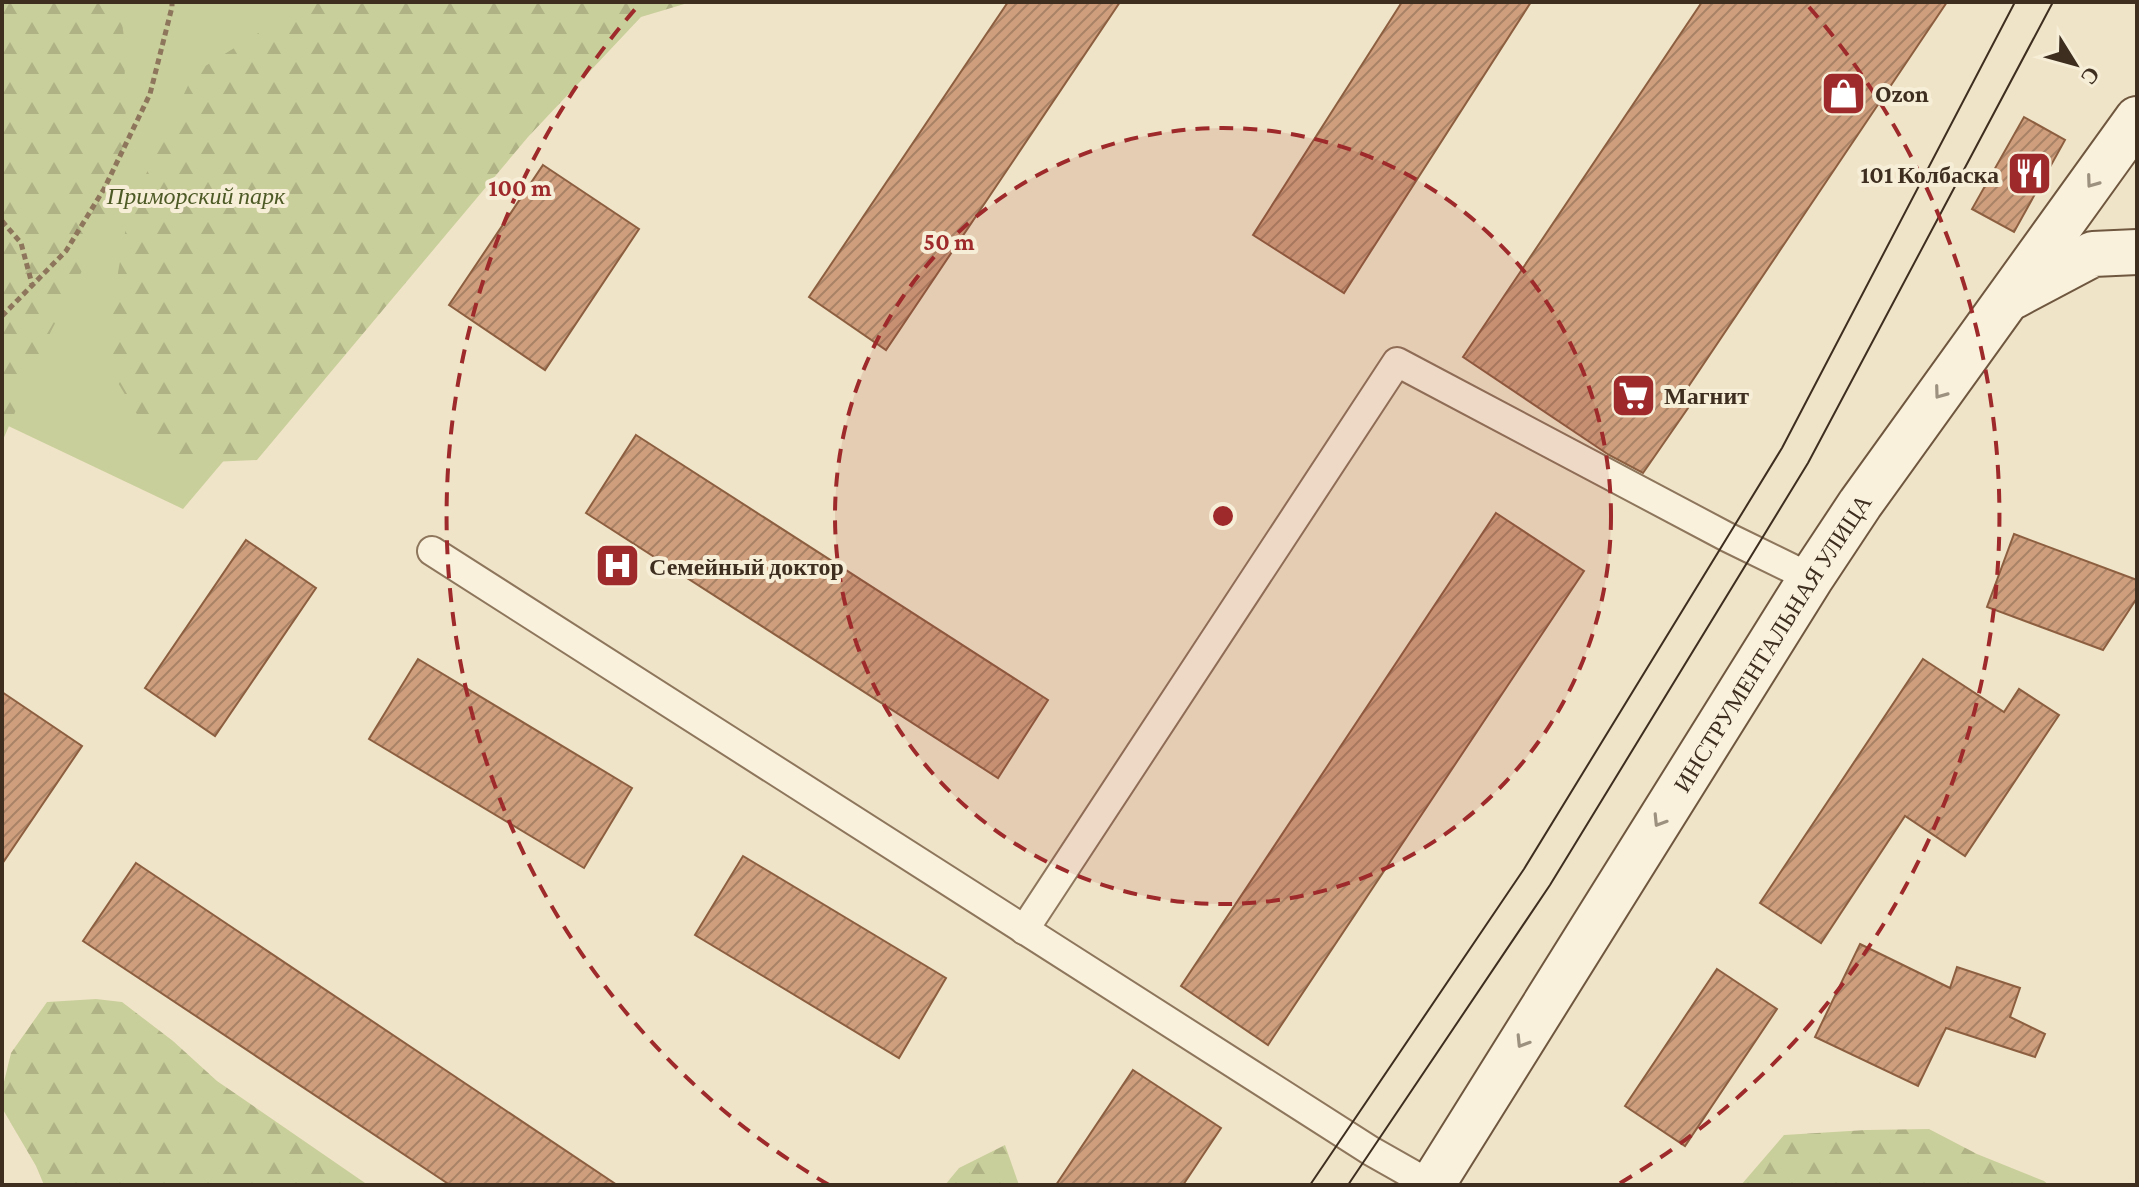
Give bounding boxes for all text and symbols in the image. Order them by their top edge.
north arrow [2035,24,2115,104]
text: С [2076,62,2105,90]
shop icon: Ozon [1820,69,1868,117]
place label: Ozon [1875,80,1929,107]
restaurant icon: 101 Колбаска [2006,150,2054,198]
place label: 101 Колбаска [1860,161,1999,188]
text: 100 m [488,174,552,201]
one-way arrow [2087,174,2101,188]
park label: Приморский парк [106,182,286,209]
text: 50 m [923,228,975,255]
supermarket icon: Магнит [1609,371,1657,419]
place label: Магнит [1664,382,1749,409]
one-way arrow [1935,385,1950,399]
street label: ИНСТРУМЕНТАЛЬНАЯ УЛИЦА [1668,488,1877,797]
centre of rings [1209,502,1237,530]
hospital icon: Семейный доктор [594,542,642,590]
place label: Семейный доктор [649,553,844,580]
one-way arrow [1654,812,1669,827]
one-way arrow [1516,1033,1531,1048]

